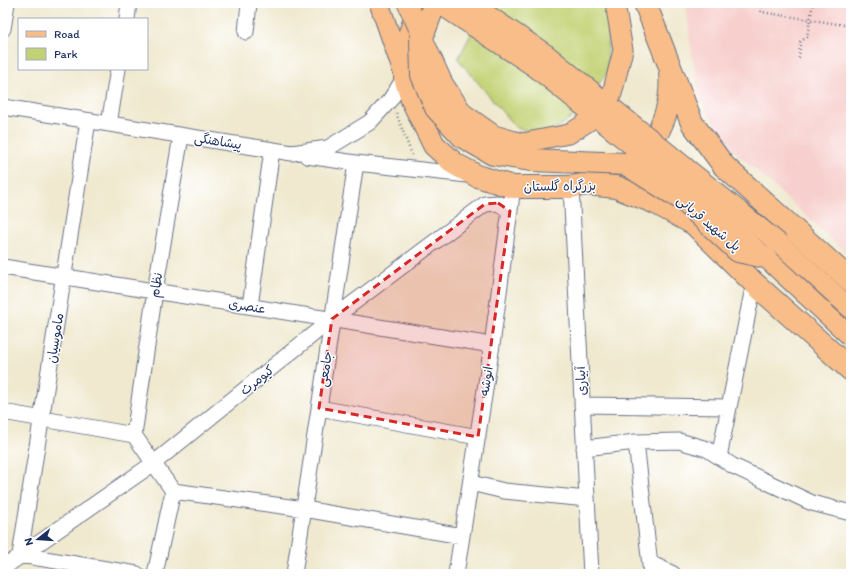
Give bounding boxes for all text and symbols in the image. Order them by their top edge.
legend [18,18,148,70]
text: Road [54,27,80,41]
text: Park [54,47,78,61]
street label: پیشاهنگی [193,130,243,154]
street label: بزرگراه گلستان [524,178,596,195]
street label: پل شهید قربانی [673,192,744,256]
street label: نظام [147,271,168,299]
street label: عنصری [228,296,266,316]
street label: ماموسیان [44,312,67,364]
street label: جامعی [315,350,337,388]
street label: کیومرث [237,362,278,399]
street label: انوشه [476,365,497,397]
street label: آبیاری [573,365,590,396]
north arrow [18,519,58,559]
text: N [22,536,36,547]

